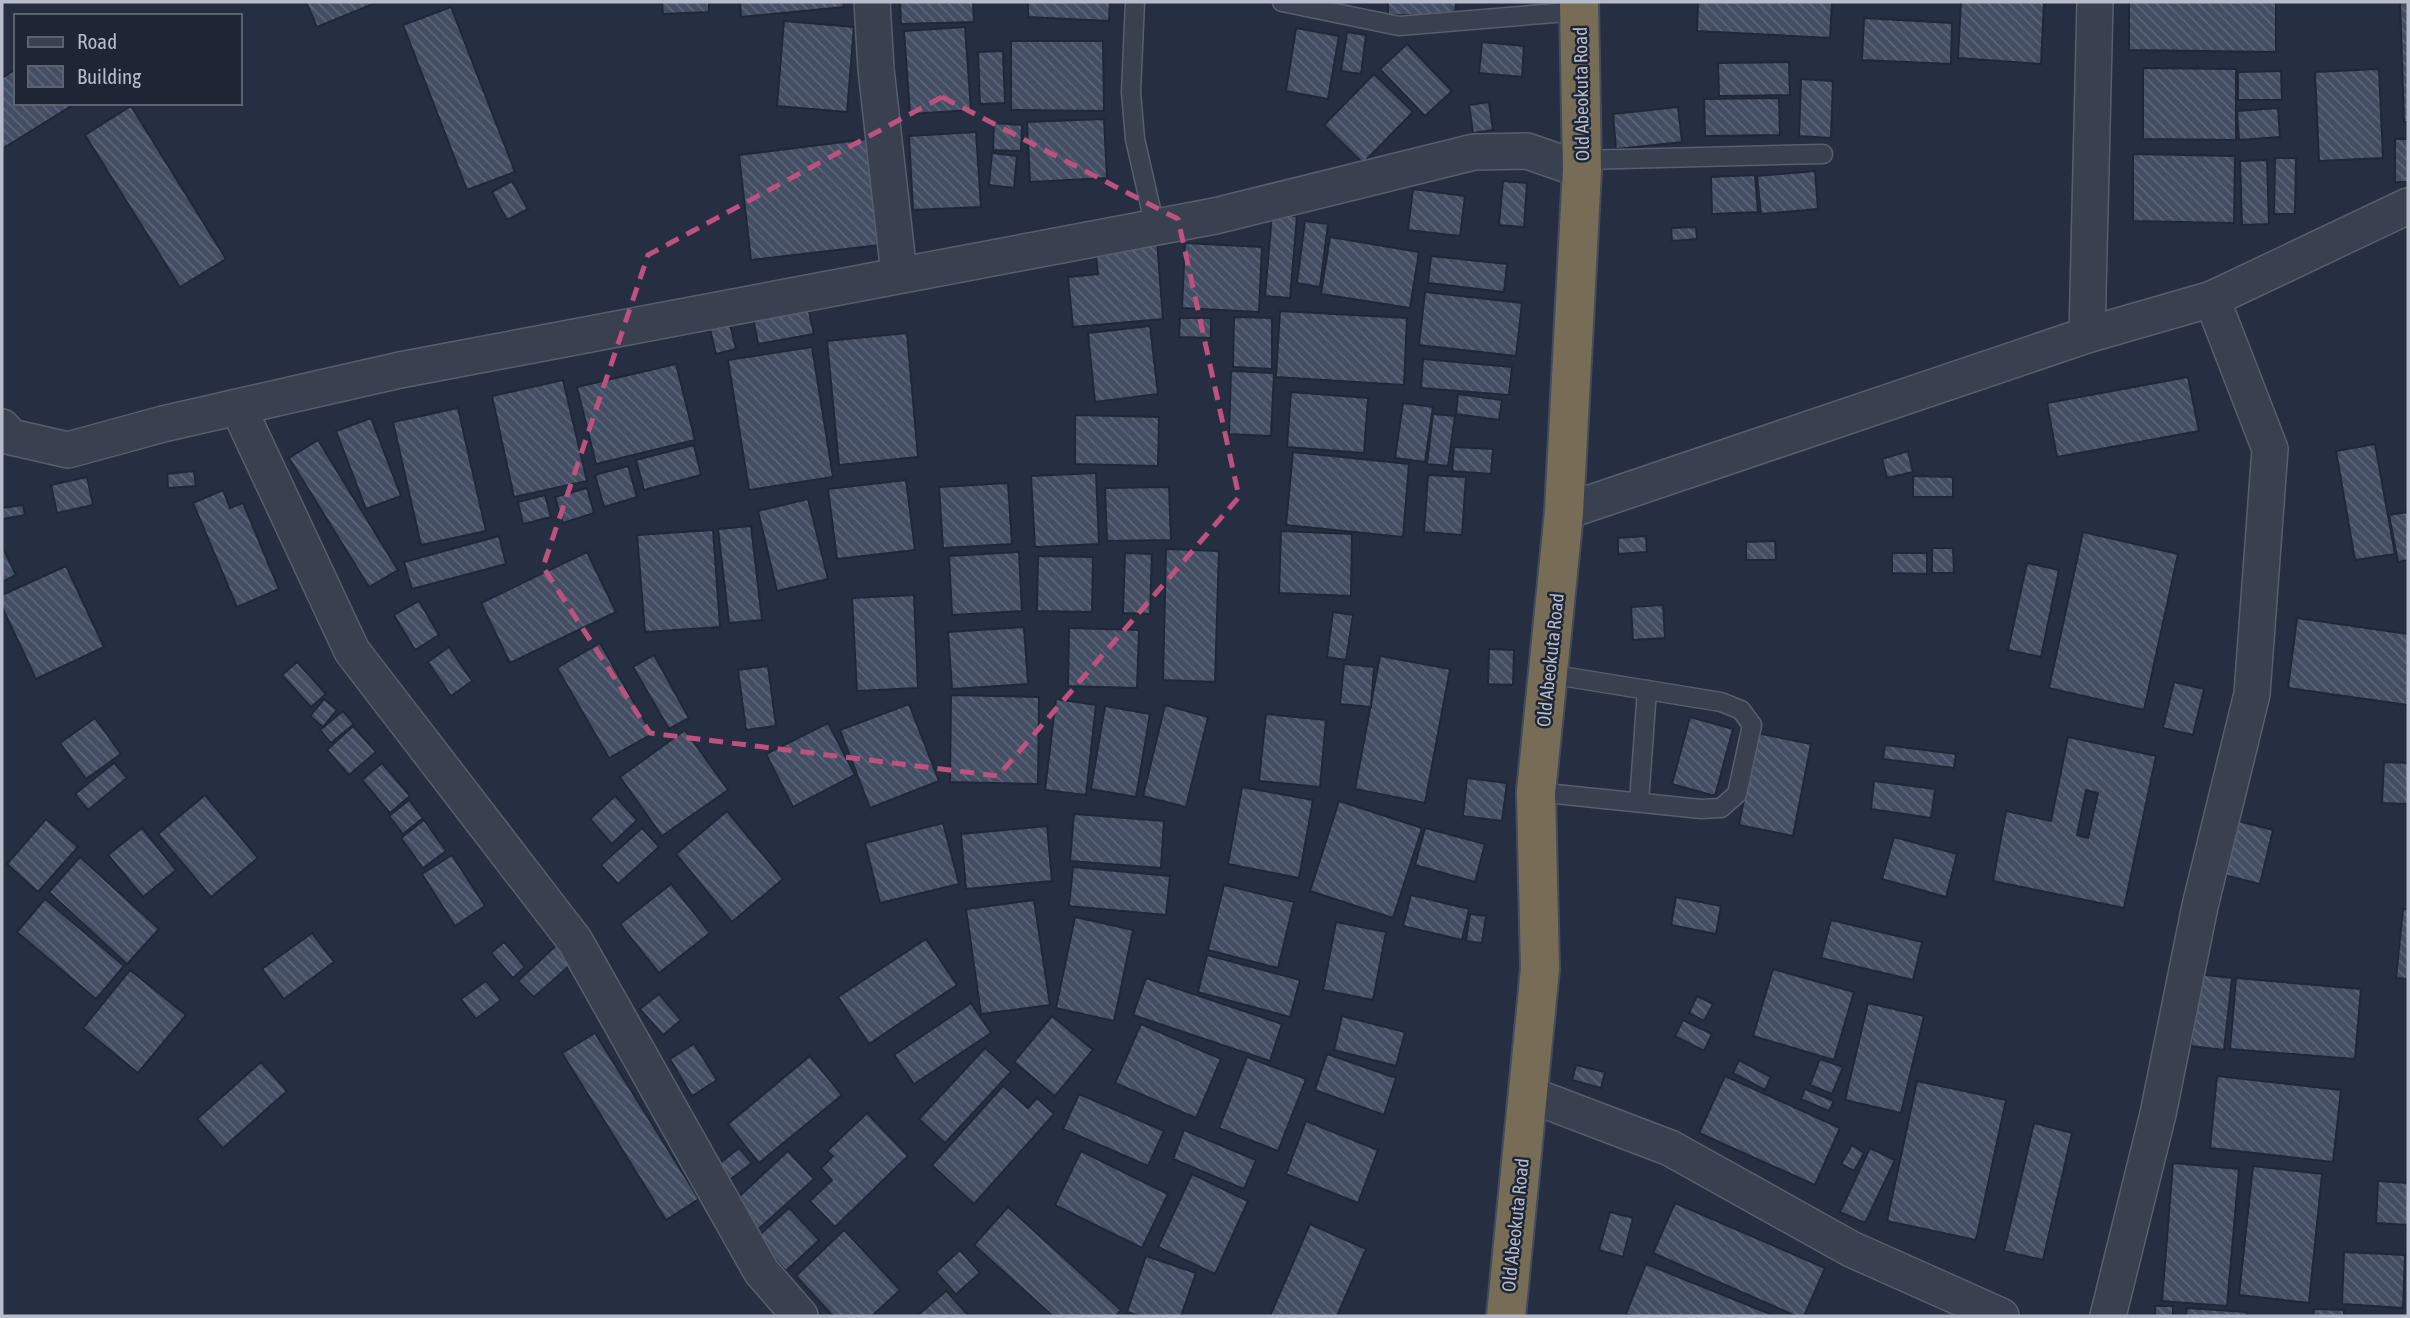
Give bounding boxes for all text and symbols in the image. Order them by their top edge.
legend [14,14,242,105]
street label: Old Abeokuta Road [1569,27,1593,161]
text: Road [77,29,117,53]
text: Building [77,64,141,88]
street label: Old Abeokuta Road [1532,592,1568,728]
street label: Old Abeokuta Road [1497,1157,1533,1293]

